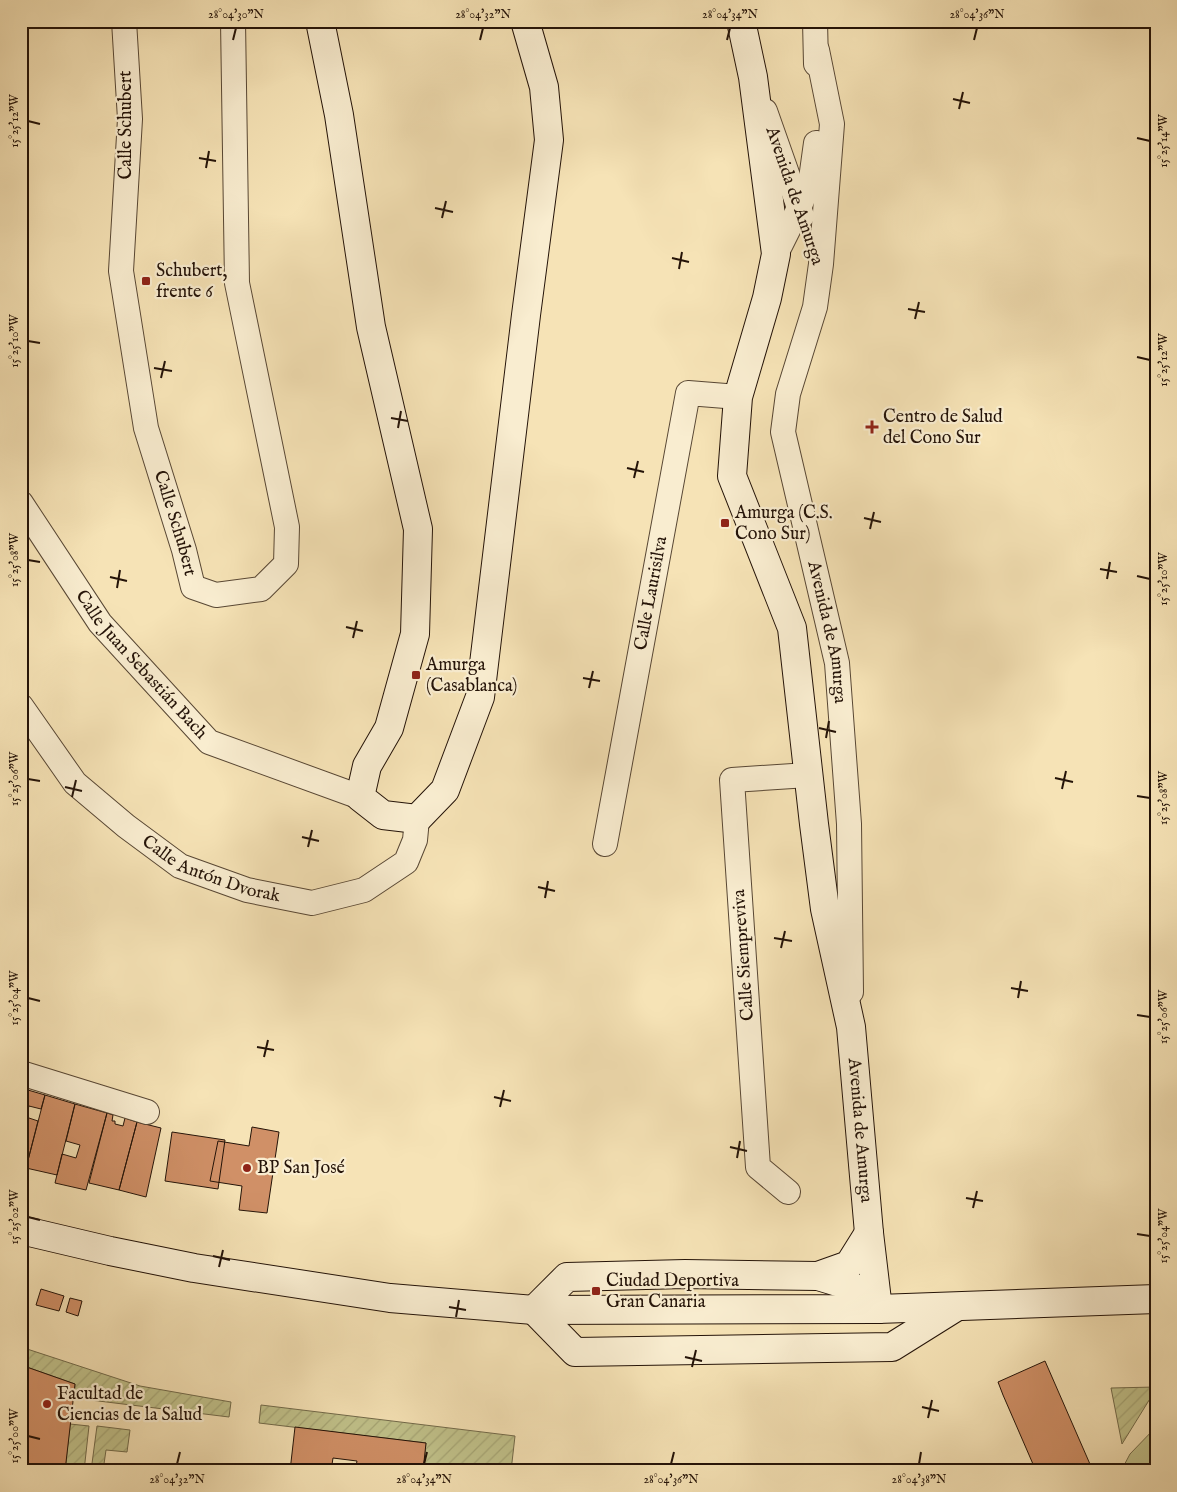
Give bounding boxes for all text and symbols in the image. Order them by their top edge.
text: 28°04'30"N [208,7,265,22]
text: 28°04'32"N [455,7,511,22]
text: 28°04'34"N [702,7,759,22]
text: 28°04'36"N [949,7,1005,22]
street label: Calle Schubert [115,70,138,180]
text: 15°25'12"W [7,94,22,148]
text: 15°25'14"W [1156,114,1171,168]
street label: Avenida de Amurga [759,123,829,268]
place label: Schubert, frente 6 [156,260,227,304]
marker: Schubert, frente 6 [140,275,152,287]
text: 15°25'10"W [7,314,22,368]
text: 15°25'12"W [1156,333,1171,387]
place label: Centro de Salud del Cono Sur [883,406,1003,450]
marker: Centro de Salud del Cono Sur [865,420,879,434]
street label: Calle Schubert [148,468,201,578]
place label: Amurga (C.S. Cono Sur) [734,502,833,546]
marker: Amurga (C.S. Cono Sur) [719,517,731,529]
text: 15°25'08"W [7,533,22,587]
street label: Calle Laurisilva [629,534,673,652]
text: 15°25'10"W [1156,552,1171,606]
street label: Avenida de Amurga [802,558,851,704]
street label: Calle Juan Sebastián Bach [70,586,213,744]
place label: Amurga (Casablanca) [425,654,517,698]
marker: Amurga (Casablanca) [410,669,422,681]
text: 15°25'06"W [7,751,22,806]
text: 15°25'08"W [1156,771,1171,825]
street label: Calle Antón Dvorak [137,830,283,908]
street label: Calle Siempreviva [728,888,760,1022]
text: 15°25'04"W [7,970,22,1026]
text: 15°25'06"W [1156,989,1171,1044]
street label: Avenida de Amurga [842,1056,878,1204]
place label: BP San José [257,1157,345,1180]
marker: BP San José [241,1162,253,1174]
text: 15°25'02"W [7,1189,22,1244]
text: 15°25'04"W [1156,1208,1171,1264]
place label: Ciudad Deportiva Gran Canaria [606,1270,739,1314]
marker: Ciudad Deportiva Gran Canaria [590,1285,602,1297]
place label: Facultad de Ciencias de la Salud [57,1383,203,1427]
marker: Facultad de Ciencias de la Salud [41,1398,53,1410]
text: 15°25'00"W [7,1408,22,1464]
text: 28°04'32"N [149,1472,205,1487]
text: 28°04'34"N [396,1472,453,1487]
text: 28°04'36"N [643,1472,699,1487]
text: 28°04'38"N [892,1472,947,1487]

